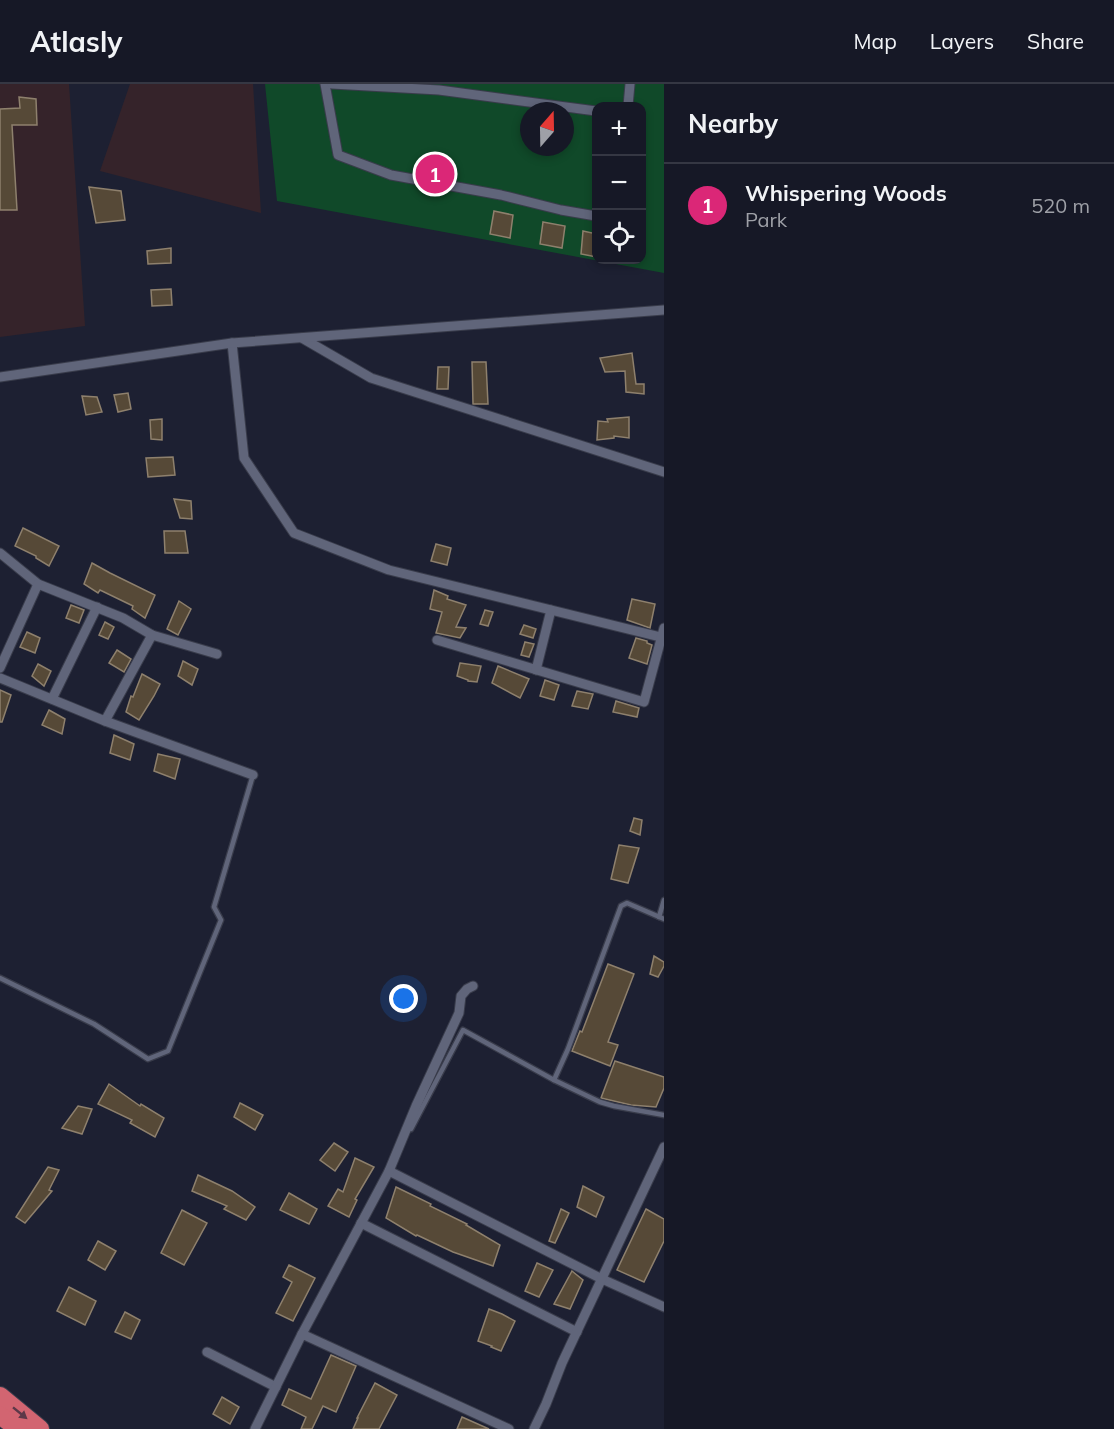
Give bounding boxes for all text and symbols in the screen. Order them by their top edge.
text: Atlasly [30,24,122,59]
text: Map [854,28,897,54]
text: Layers [930,28,994,54]
text: Share [1027,28,1084,54]
north arrow [520,102,574,156]
map controls [592,102,646,264]
button: + [592,102,646,156]
text: Nearby [688,107,778,140]
pin: 1 [416,152,454,196]
button: − [592,156,646,210]
text: Whispering Woods [745,179,947,207]
text: 1 [702,193,714,218]
text: 520 m [1031,193,1090,218]
text: Park [745,207,787,232]
button: locate [592,210,646,264]
your location [389,984,418,1013]
one-way arrow [12,1406,28,1419]

